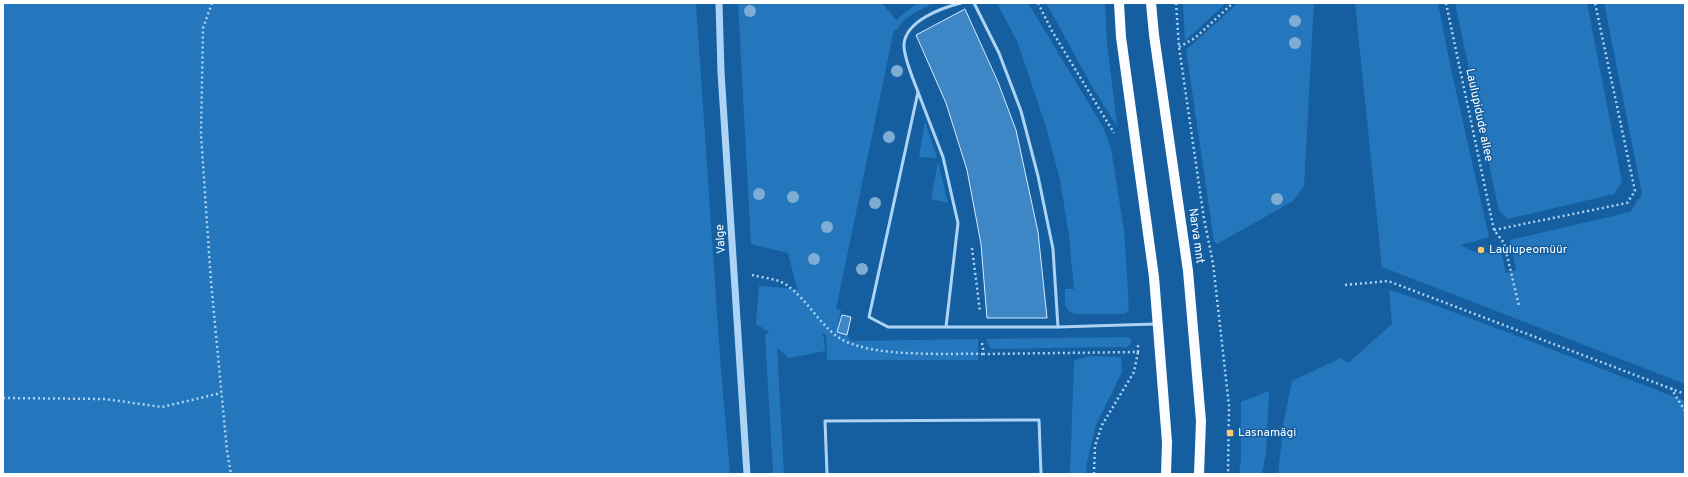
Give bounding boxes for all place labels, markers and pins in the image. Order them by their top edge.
place label: Laulupeomüür [1489,242,1568,258]
marker: Laulupeomüür [1476,245,1486,255]
place label: Lasnamägi [1238,425,1296,441]
marker: Lasnamägi [1225,428,1235,438]

